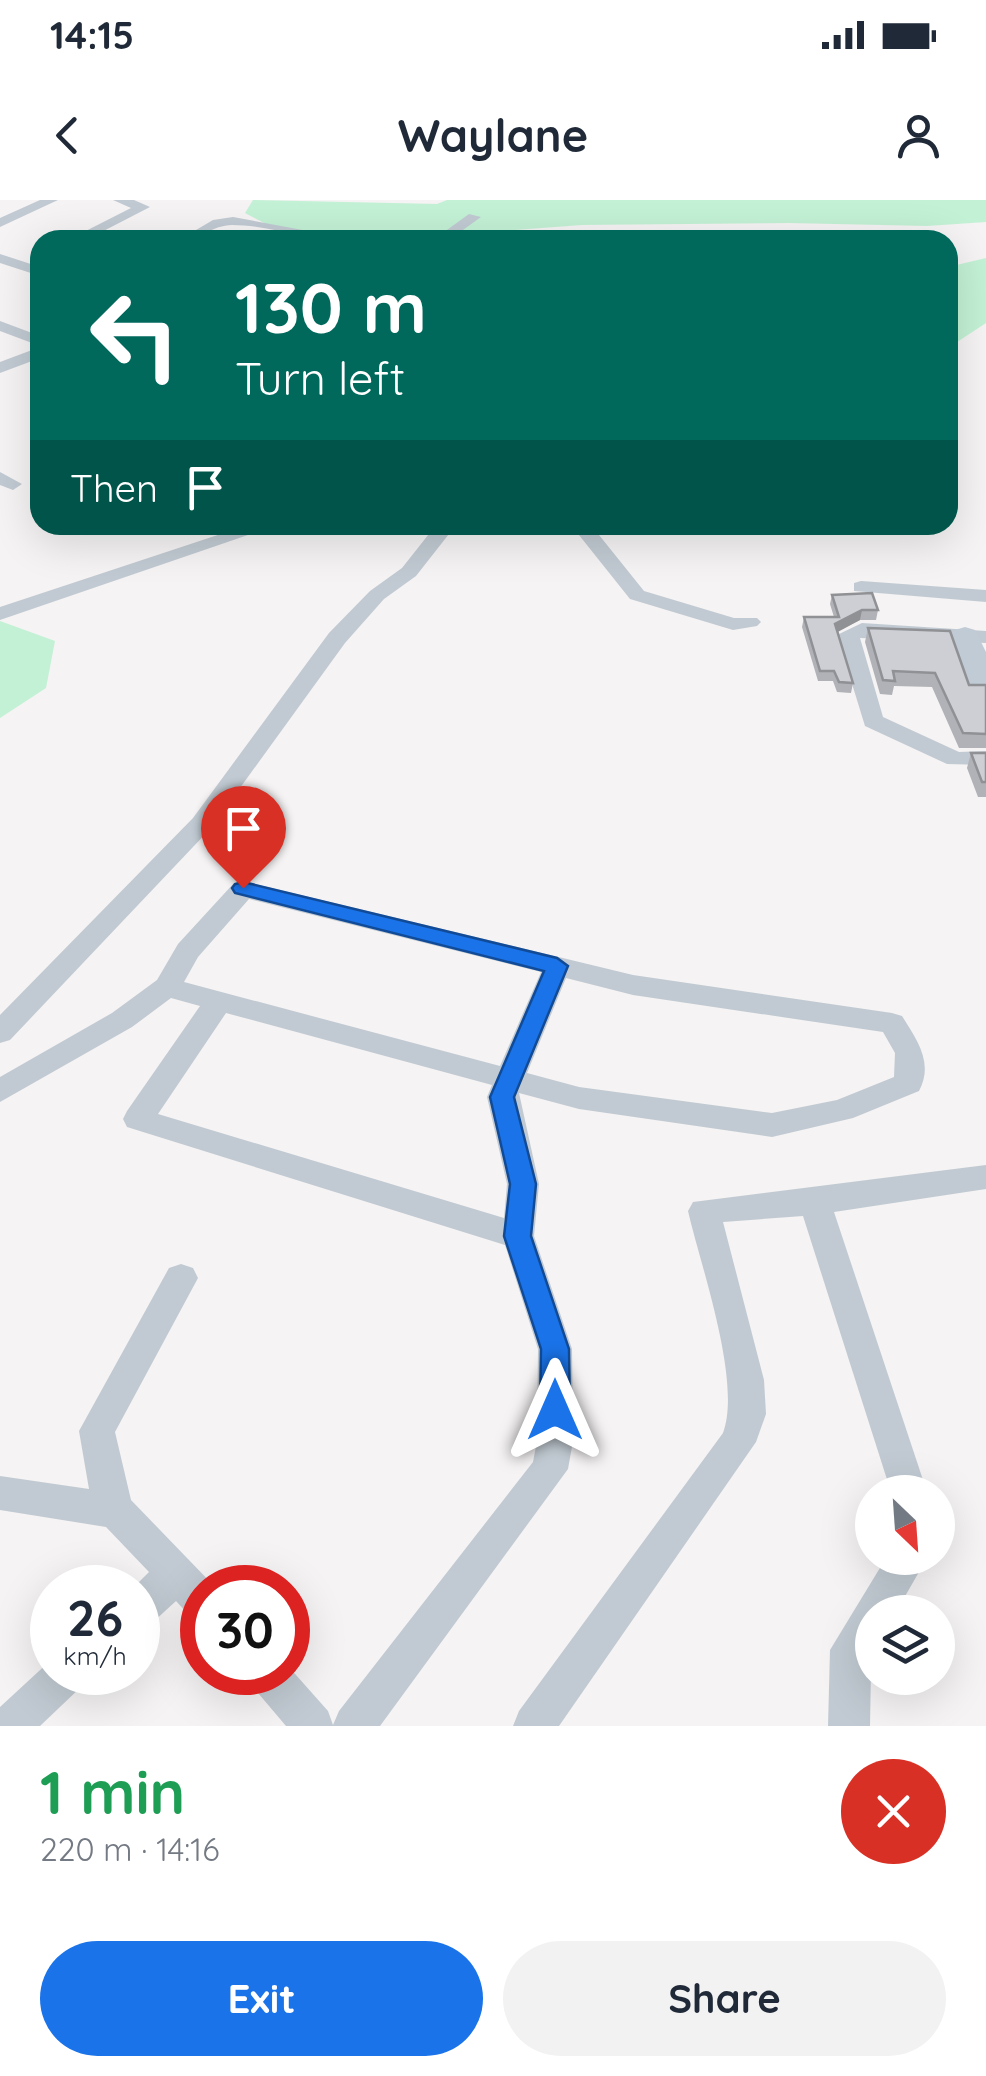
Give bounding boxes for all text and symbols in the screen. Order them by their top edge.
text: 14:15 [50,11,134,59]
text: Waylane [398,107,588,163]
icon: back [40,108,95,163]
icon: person [891,108,946,163]
text: 130 m [235,263,427,351]
icon: left [70,270,200,400]
text: Turn left [235,350,405,406]
icon: arrive [178,460,233,515]
text: Then [70,464,158,512]
pin [201,786,286,889]
icon: arrive [216,801,271,856]
position arrow [503,1358,607,1462]
north arrow [855,1475,955,1575]
map controls [855,1475,955,1695]
speed limit sign: 30 [180,1565,310,1695]
text: 26 [67,1586,123,1649]
button: layers [855,1595,955,1695]
text: km/h [63,1640,127,1671]
text: 1 min [40,1754,185,1829]
button: close [841,1759,946,1864]
text: 220 m · 14:16 [40,1829,219,1869]
button: Exit [40,1941,483,2056]
button: Share [503,1941,946,2056]

